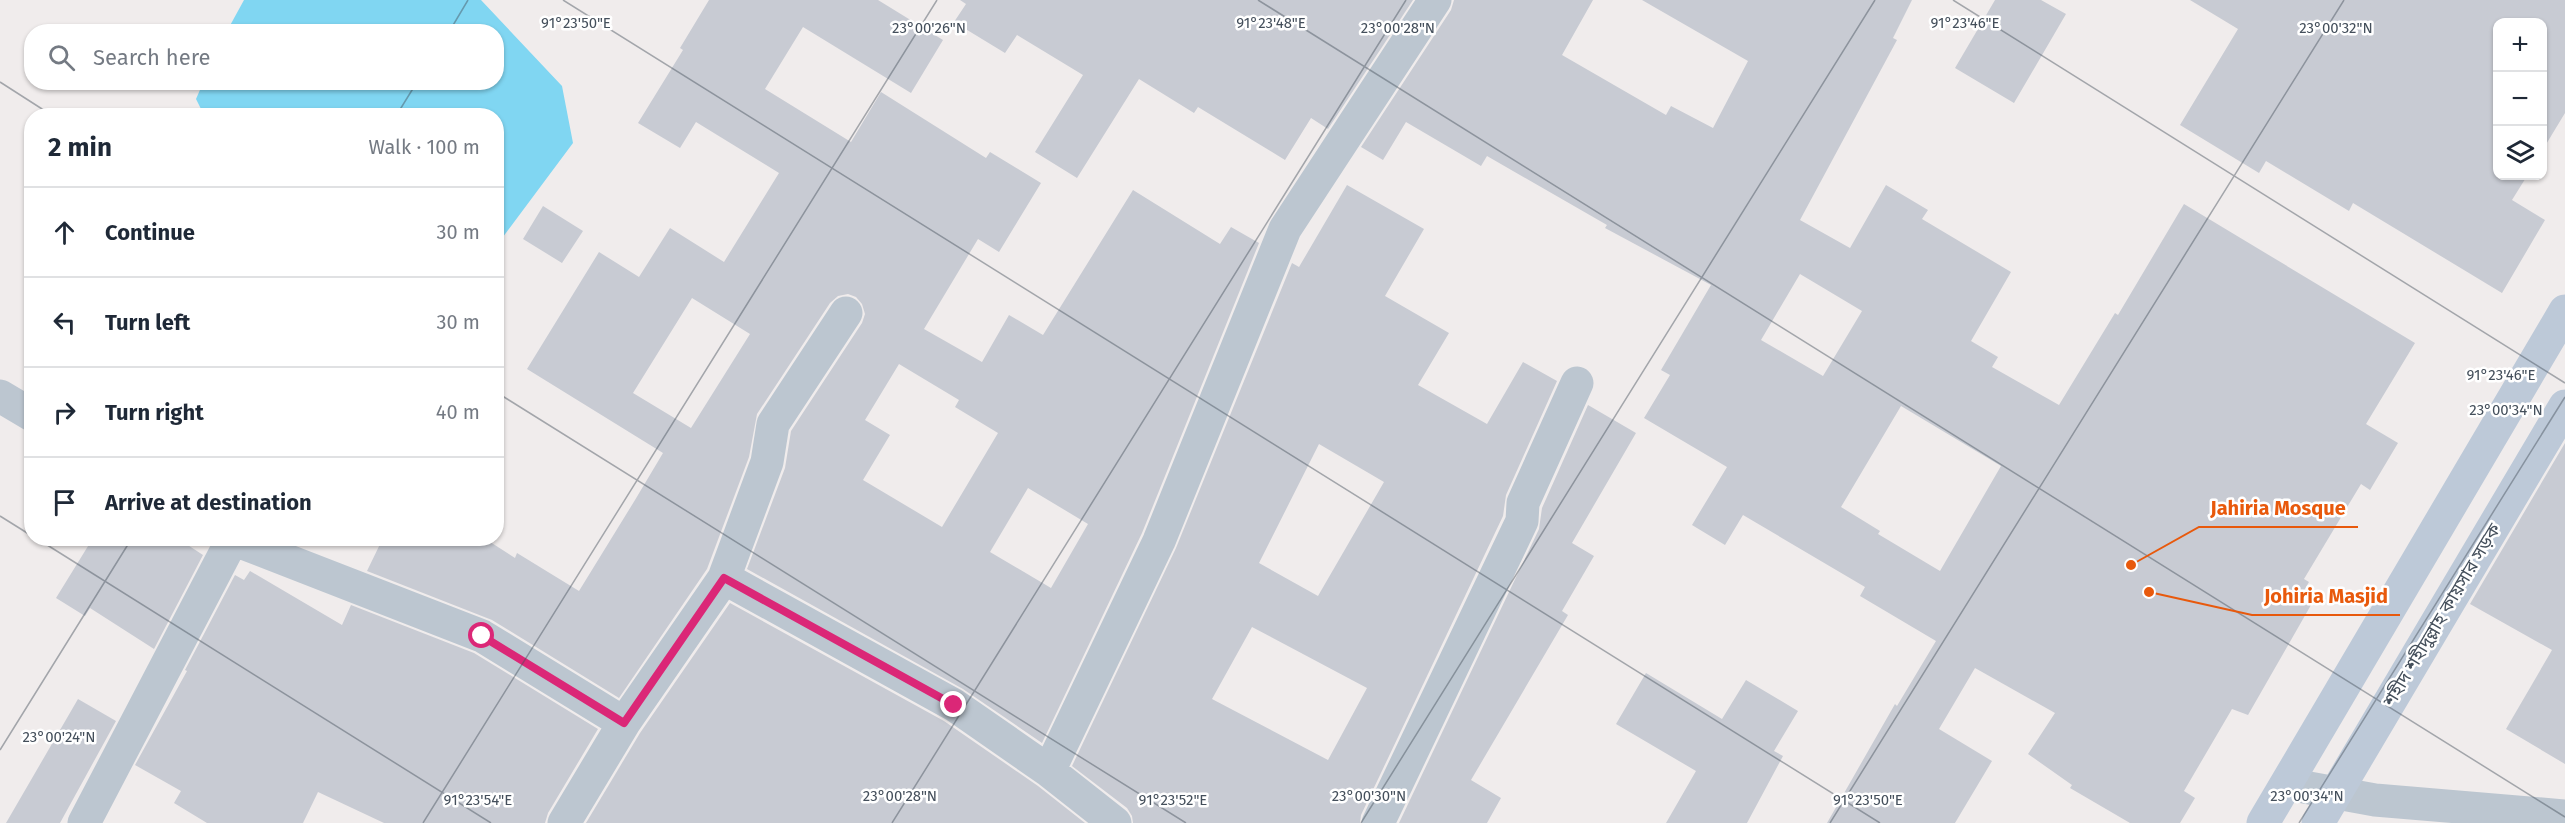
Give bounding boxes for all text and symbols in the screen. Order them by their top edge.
text: 91°23'50"E [541,14,611,32]
text: 91°23'48"E [1236,14,1306,32]
text: 91°23'46"E [1930,14,2000,32]
map controls [2493,18,2547,180]
button: + [2493,18,2547,72]
text: 23°00'26"N [892,19,966,37]
text: 23°00'28"N [1361,19,1435,37]
text: 23°00'32"N [2299,19,2373,37]
search box [24,24,504,90]
icon: search [45,41,78,74]
text: Search here [93,44,211,71]
button: − [2493,72,2547,126]
button: layers [2493,126,2547,180]
text: 2 min [48,132,112,163]
text: Walk · 100 m [368,135,480,159]
icon: ahead [48,216,81,249]
text: Continue [105,219,195,246]
text: 30 m [436,220,480,244]
icon: left [48,306,81,339]
text: Turn left [105,309,190,336]
text: 30 m [436,310,480,334]
text: 91°23'46"E [2466,366,2536,384]
icon: right [48,396,81,429]
text: Turn right [105,399,204,426]
text: 40 m [436,400,480,424]
text: 23°00'34"N [2469,401,2543,419]
icon: arrive [48,486,81,519]
text: Arrive at destination [105,489,312,516]
callout: Jahiria Mosque [2199,489,2358,527]
text: Jahiria Mosque [2209,496,2346,520]
street label: শহীদ শহীদুল্লাহ কায়সার সড়ক [2378,519,2506,711]
callout: Johiria Masjid [2252,577,2400,615]
text: Johiria Masjid [2263,584,2388,608]
route start [468,622,494,648]
route end [940,691,966,717]
text: 23°00'24"N [22,728,96,746]
text: 23°00'28"N [863,787,937,805]
text: 23°00'30"N [1332,787,1406,805]
text: 23°00'34"N [2270,787,2344,805]
text: 91°23'54"E [444,791,512,809]
text: 91°23'52"E [1139,791,1207,809]
text: 91°23'50"E [1833,791,1903,809]

